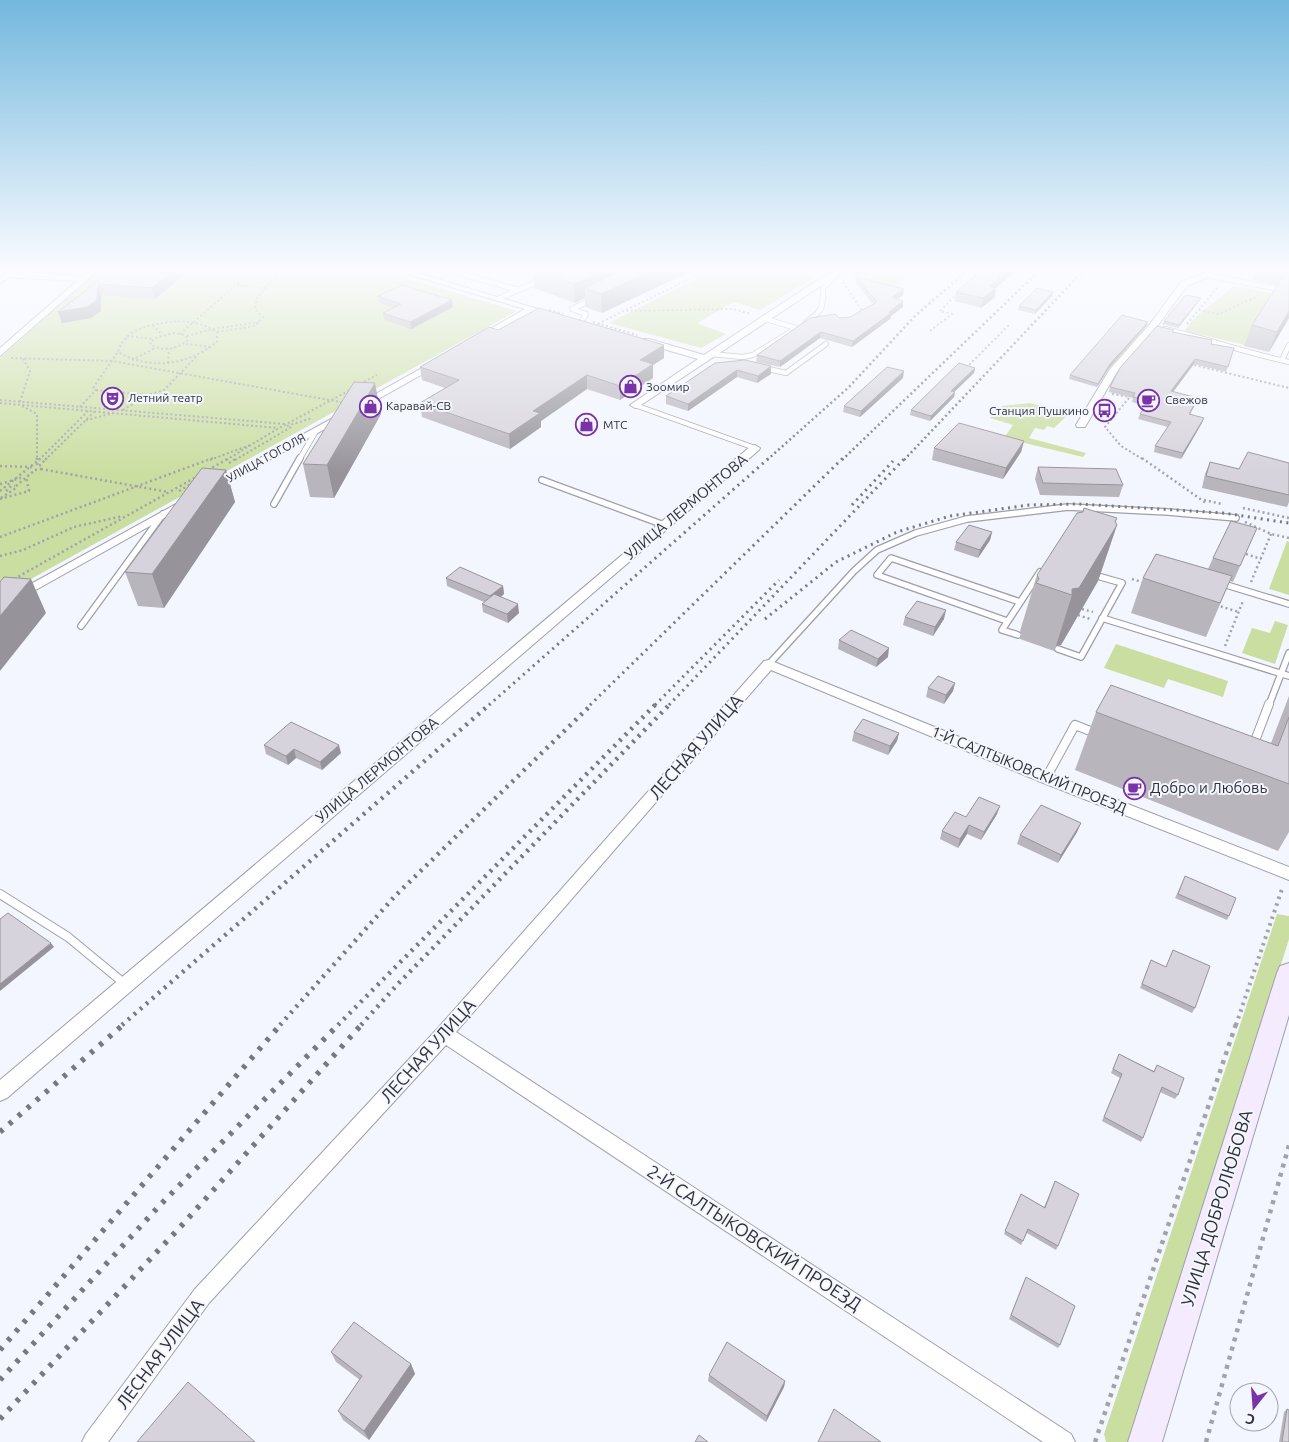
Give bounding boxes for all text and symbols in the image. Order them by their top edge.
shop icon: Зоомир [618,375,642,399]
place label: Зоомир [646,380,690,393]
theatre icon: Летний театр [100,386,124,410]
cafe icon: Свежов [1137,388,1161,412]
place label: Летний театр [128,391,203,404]
place label: Свежов [1165,393,1208,406]
shop icon: Каравай-СВ [358,394,382,418]
place label: Каравай-СВ [386,399,451,412]
bus stop icon: Станция Пушкино [1093,399,1117,423]
place label: Станция Пушкино [989,404,1089,417]
shop icon: МТС [575,413,599,437]
place label: МТС [603,418,628,431]
street label: УЛИЦА ГОГОЛЯ [224,431,307,485]
street label: УЛИЦА ЛЕРМОНТОВА [621,450,751,563]
street label: ЛЕСНАЯ УЛИЦА [644,690,746,803]
street label: УЛИЦА ЛЕРМОНТОВА [312,713,442,826]
street label: 1-Й САЛТЫКОВСКИЙ ПРОЕЗД [929,722,1129,817]
cafe icon: Добро и Любовь [1122,776,1146,800]
place label: Добро и Любовь [1150,779,1267,796]
street label: ЛЕСНАЯ УЛИЦА [375,994,479,1106]
street label: УЛИЦА ДОБРОЛЮБОВА [1177,1107,1256,1308]
street label: 2-Й САЛТЫКОВСКИЙ ПРОЕЗД [644,1160,865,1314]
street label: ЛЕСНАЯ УЛИЦА [111,1294,207,1412]
north arrow [1229,1382,1279,1432]
text: С [1244,1410,1257,1428]

